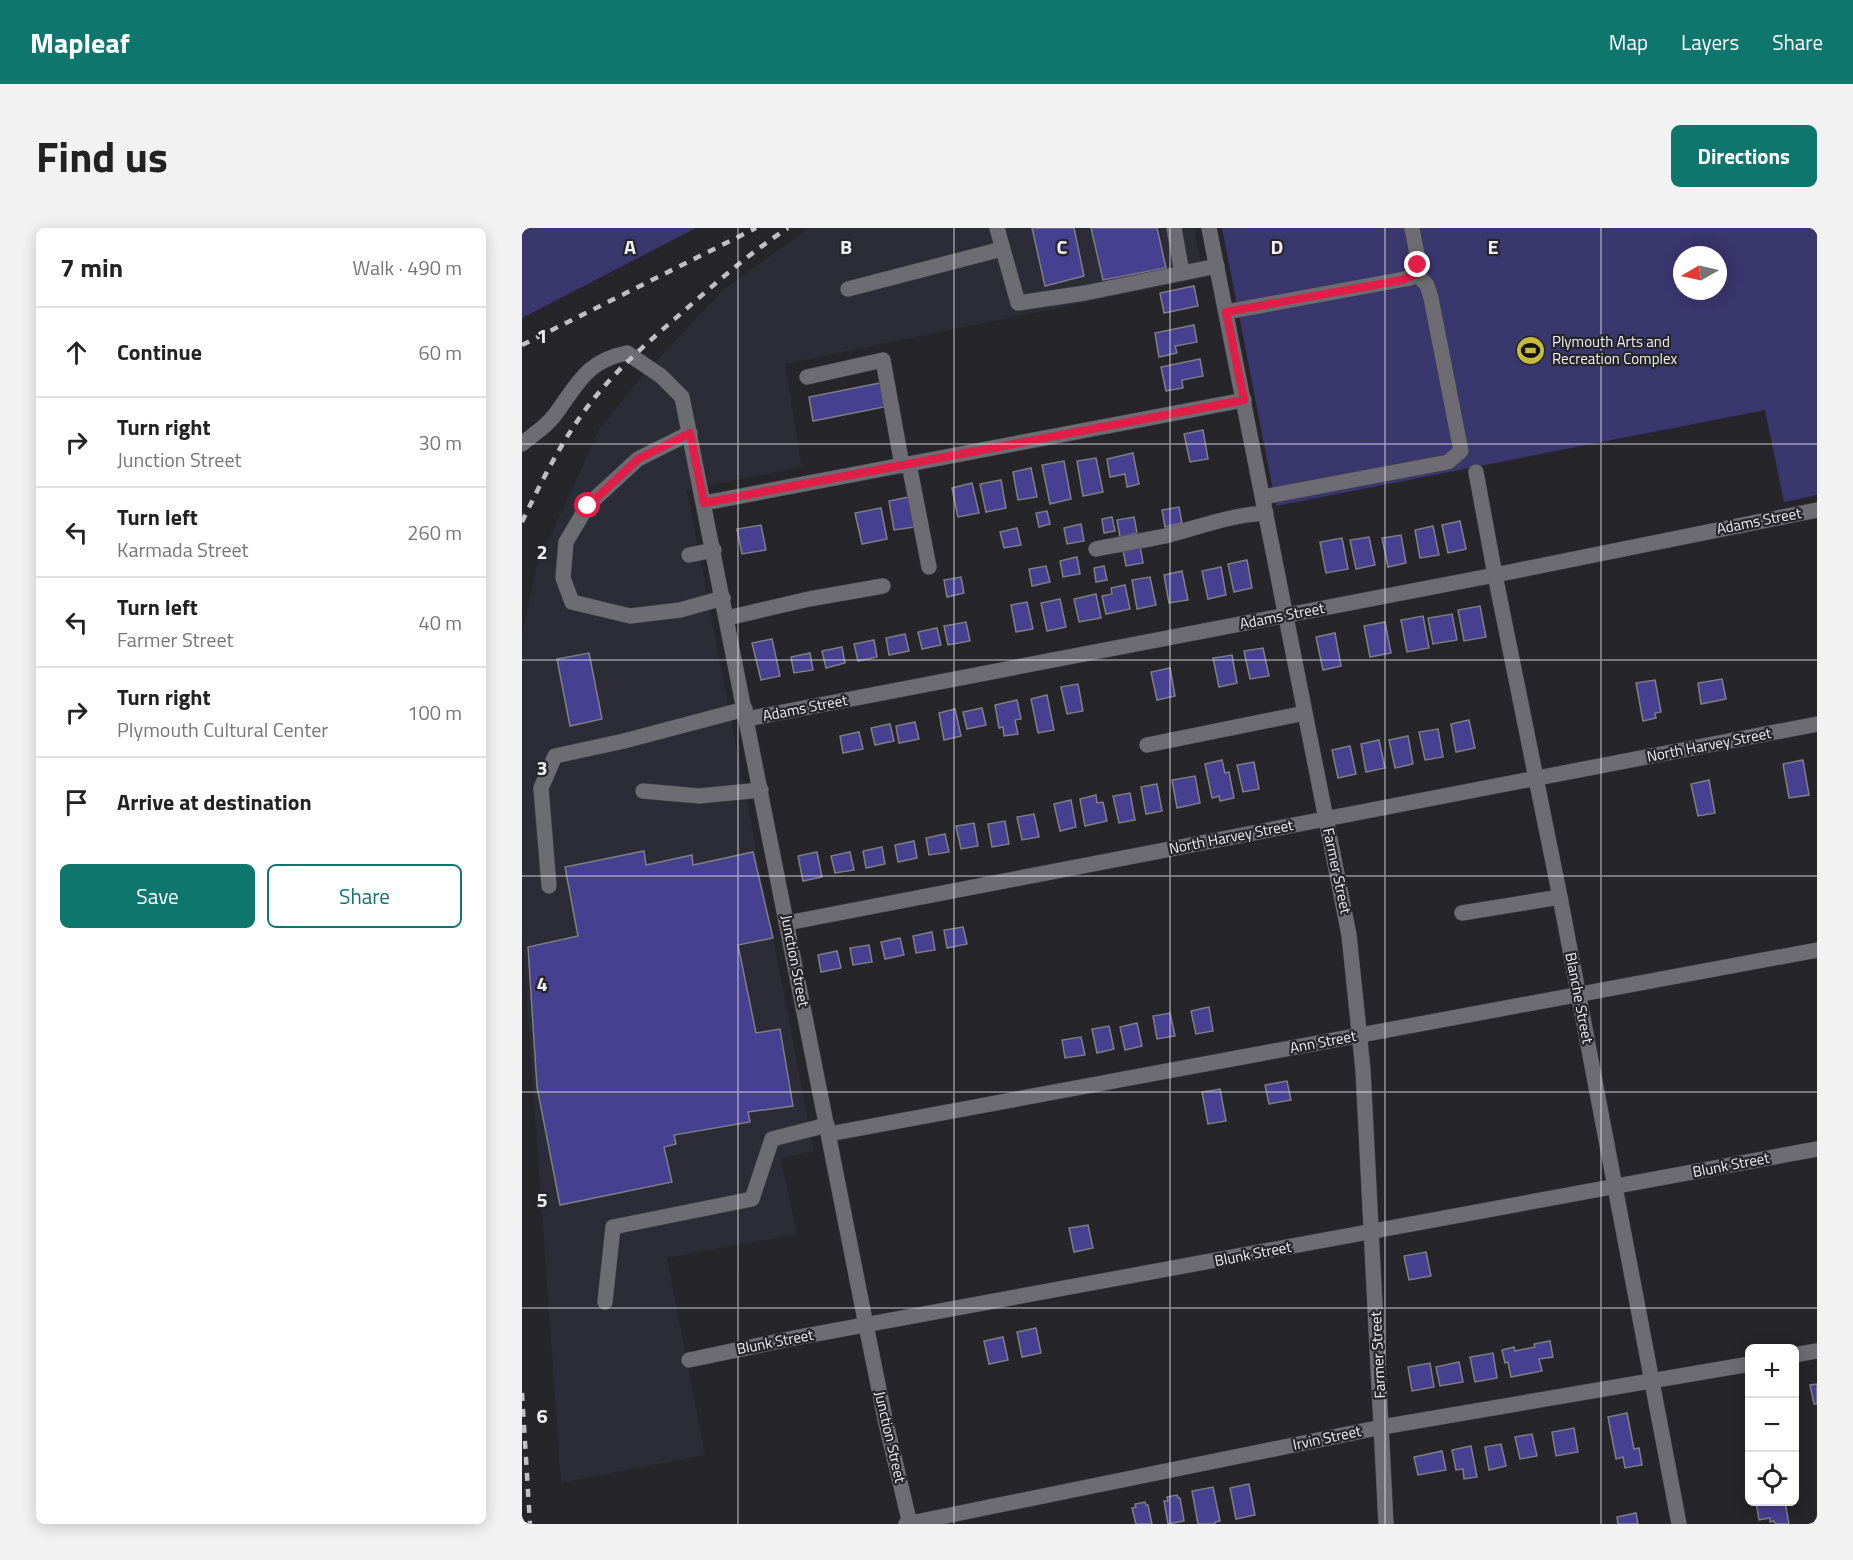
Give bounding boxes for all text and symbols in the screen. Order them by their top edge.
text: Mapleaf [30,21,130,64]
text: Map [1609,26,1648,58]
text: Layers [1681,26,1739,58]
text: Share [1772,26,1823,58]
text: Find us [36,124,168,188]
button: Directions [1671,125,1817,187]
text: A [624,231,636,262]
text: B [840,231,852,262]
text: C [1057,231,1068,262]
text: D [1271,231,1283,262]
text: E [1487,231,1499,262]
north arrow [1673,246,1727,300]
text: 7 min [60,248,123,287]
route end [1404,251,1430,277]
text: Walk · 490 m [353,252,462,283]
text: 1 [536,320,548,351]
place label: Plymouth Arts and Recreation Complex [1552,330,1678,370]
text: Continue [117,335,202,369]
sports icon: Plymouth Arts and Recreation Complex [1515,335,1547,367]
icon: ahead [60,336,93,369]
text: 60 m [418,337,462,368]
text: Turn right [117,410,211,444]
icon: right [60,426,93,459]
text: 30 m [418,427,462,458]
text: Junction Street [117,444,242,475]
route start [574,492,600,518]
text: Turn left [117,500,198,534]
street label: Adams Street [1715,501,1804,540]
icon: left [60,516,93,549]
text: 260 m [407,517,462,548]
text: Karmada Street [117,534,249,565]
text: 2 [536,536,548,567]
text: Turn left [117,590,198,624]
street label: Adams Street [1238,596,1327,635]
icon: left [60,606,93,639]
text: 40 m [418,607,462,638]
text: Farmer Street [117,624,234,655]
text: Turn right [117,680,211,714]
street label: Adams Street [761,688,850,727]
icon: right [60,696,93,729]
text: 100 m [407,697,462,728]
text: Plymouth Cultural Center [117,714,328,745]
street label: North Harvey Street [1645,721,1774,768]
text: 3 [536,752,548,783]
text: Arrive at destination [117,785,312,819]
icon: arrive [60,786,93,819]
street label: North Harvey Street [1167,813,1296,860]
street label: Farmer Street [1317,826,1358,917]
button: Save [60,864,255,928]
button: Share [267,864,462,928]
street label: Junction Street [775,913,816,1010]
street label: Blanche Street [1559,950,1600,1046]
text: 4 [536,968,548,999]
street label: Ann Street [1288,1024,1359,1059]
street label: Blunk Street [1690,1146,1772,1183]
text: 5 [536,1184,548,1215]
street label: Blunk Street [1212,1235,1294,1272]
street label: Farmer Street [1364,1310,1391,1399]
street label: Blunk Street [734,1323,816,1360]
map controls [1745,1344,1799,1506]
button: + [1745,1344,1799,1398]
street label: Junction Street [869,1389,912,1486]
button: − [1745,1398,1799,1452]
text: 6 [536,1400,548,1431]
street label: Irvin Street [1291,1419,1364,1456]
button: locate [1745,1452,1799,1506]

